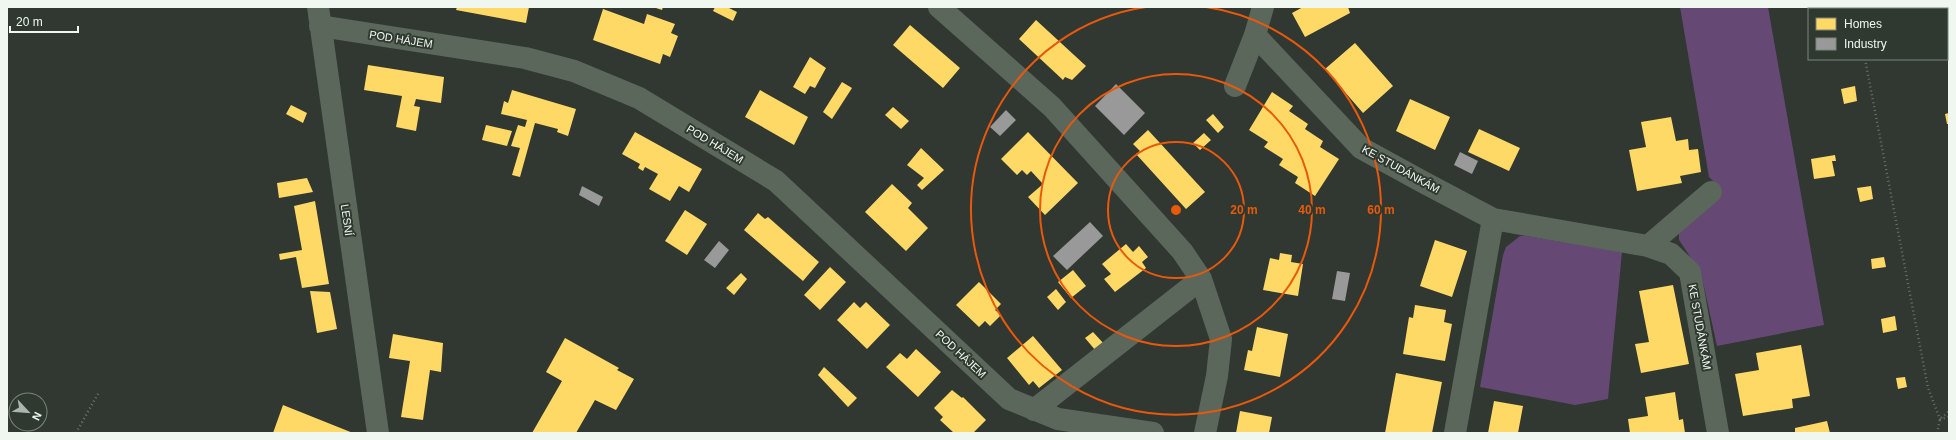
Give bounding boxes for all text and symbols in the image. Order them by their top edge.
scale bar [10,8,78,34]
legend [1808,8,1948,60]
text: 20 m [16,15,43,29]
text: Homes [1844,17,1882,31]
street label: POD HÁJEM [368,28,434,50]
text: Industry [1844,37,1887,51]
street label: POD HÁJEM [684,122,746,166]
street label: KE STUDÁNKÁM [1360,143,1442,195]
street label: LESNÍ [339,203,355,238]
centre of rings [1169,203,1183,217]
text: 20 m [1230,203,1258,217]
text: 40 m [1298,203,1326,217]
text: 60 m [1367,203,1395,217]
street label: KE STUDÁNKÁM [1687,283,1713,371]
street label: POD HÁJEM [933,328,989,380]
north arrow [8,392,48,432]
text: N [30,410,44,423]

